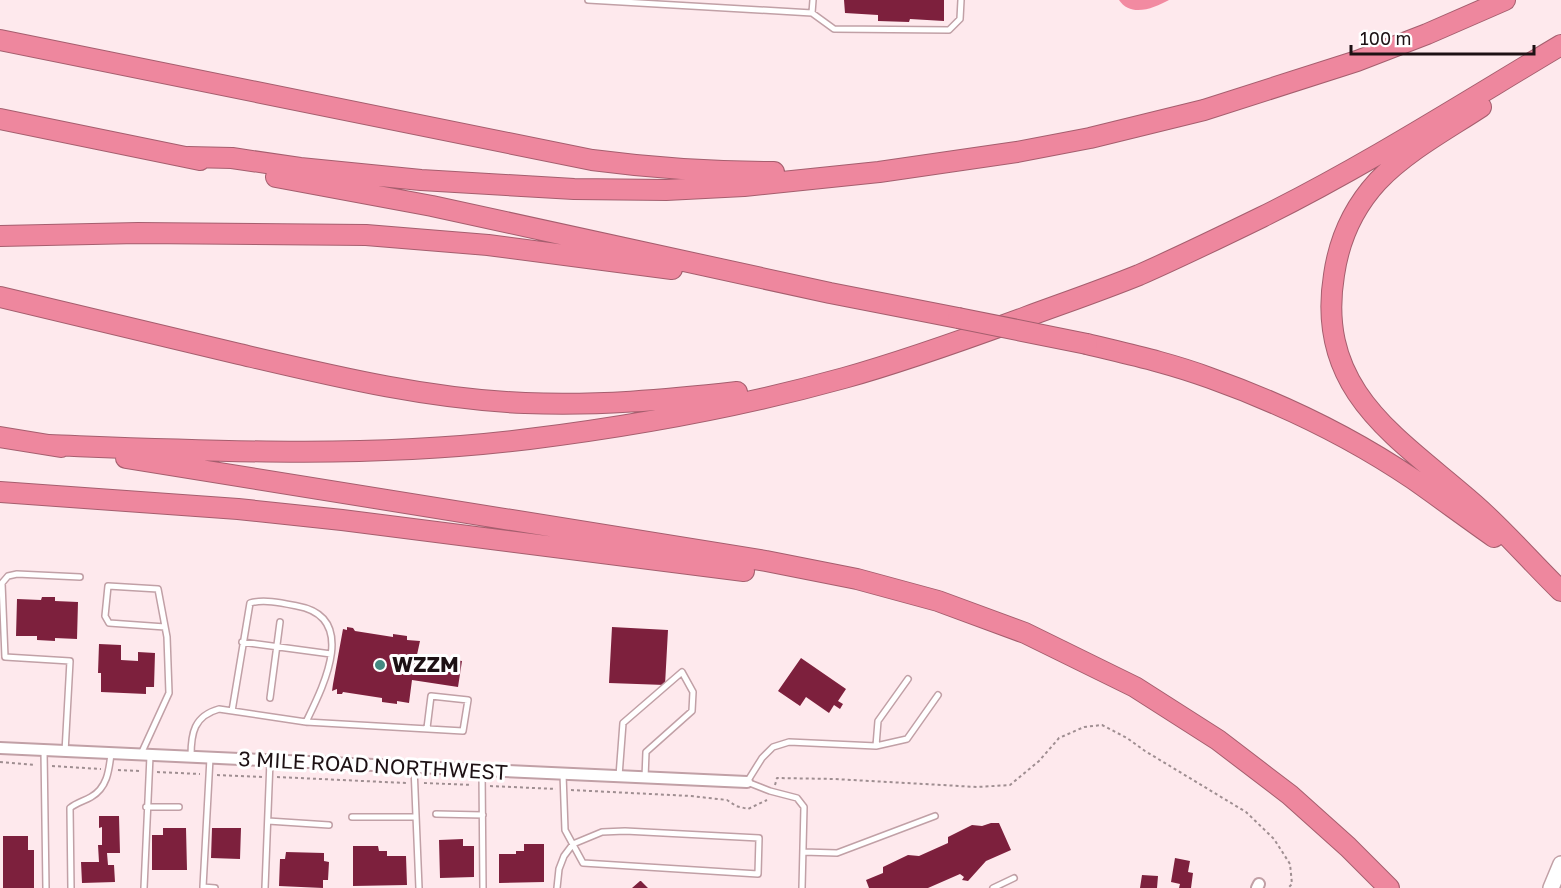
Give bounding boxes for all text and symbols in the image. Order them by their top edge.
scale bar [1351,18,1534,56]
text: 100 m [1360,27,1411,49]
place label: WZZM [392,651,459,677]
marker: WZZM [373,658,387,672]
street label: 3 MILE ROAD NORTHWEST [238,745,508,785]

